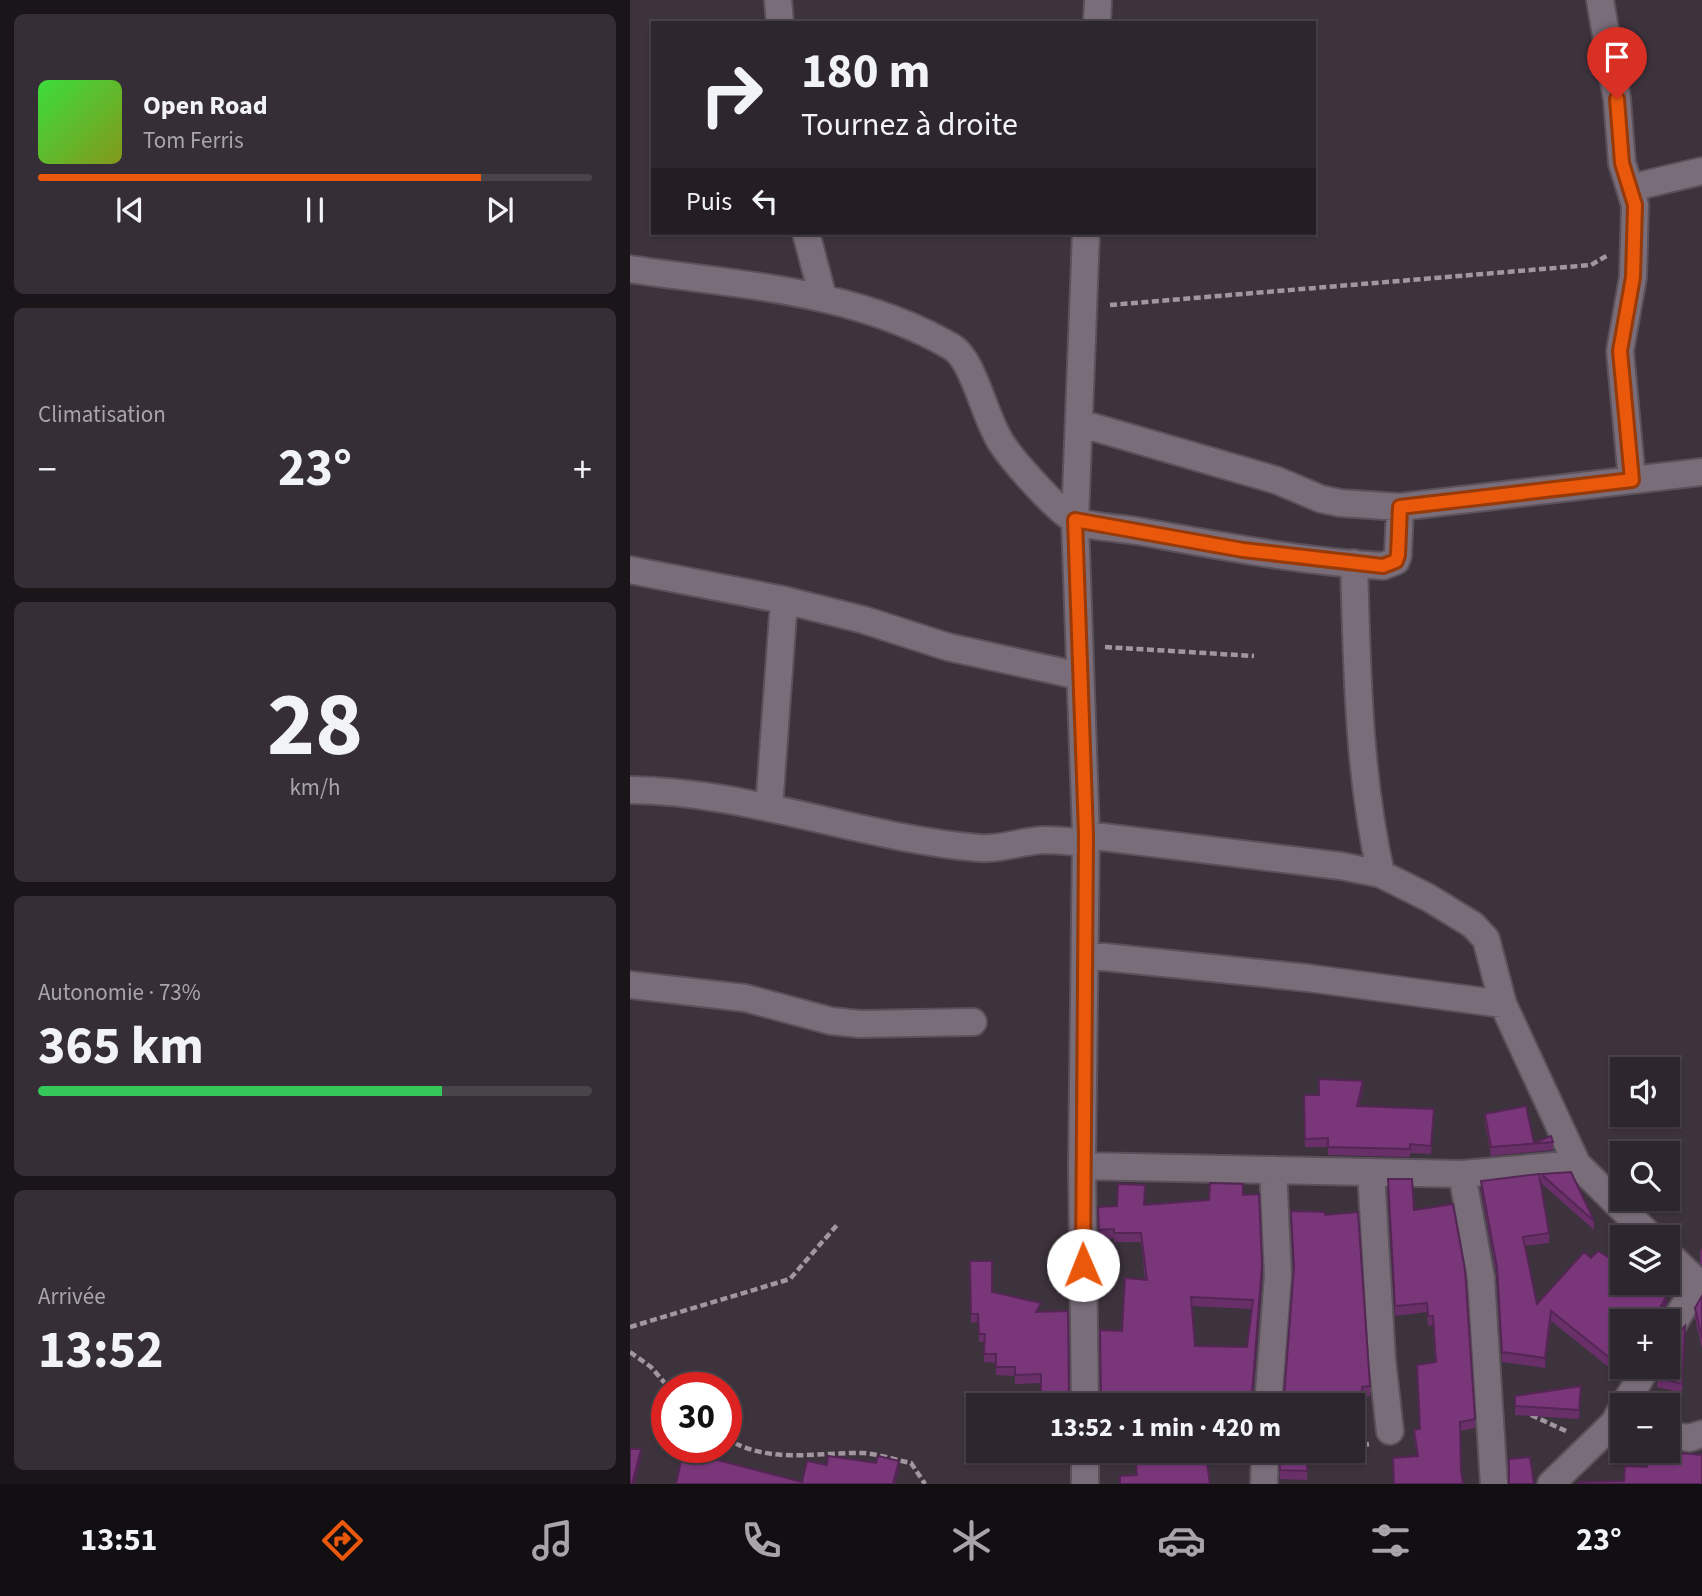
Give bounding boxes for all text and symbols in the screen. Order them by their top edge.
pin [1587,27,1647,99]
text: 180 m [801,37,930,107]
icon: arrive [1598,38,1636,76]
icon: right [686,49,777,140]
text: Open Road [143,87,268,124]
text: Tournez à droite [801,102,1018,148]
text: Tom Ferris [143,124,244,157]
icon: left [746,182,784,220]
text: Puis [686,183,732,220]
icon: previous [111,191,149,229]
icon: pause [296,191,334,229]
icon: next [481,191,519,229]
text: Climatisation [38,398,166,431]
text: 23° [278,432,352,506]
text: − [38,443,57,497]
text: + [573,443,592,497]
text: 28 [267,661,363,790]
text: km/h [289,771,341,804]
text: Autonomie · 73% [38,976,201,1009]
text: 365 km [38,1010,204,1084]
map controls [1610,1057,1680,1463]
button: sound [1610,1057,1680,1127]
button: search [1610,1141,1680,1211]
button: layers [1610,1225,1680,1295]
position arrow [1046,1228,1120,1302]
text: Arrivée [38,1280,106,1313]
button: + [1610,1309,1680,1379]
text: 13:52 [38,1314,163,1388]
speed limit sign: 30 [651,1372,742,1463]
button: − [1610,1393,1680,1463]
text: 13:52 · 1 min · 420 m [1050,1409,1281,1446]
icon: directions [318,1516,367,1565]
icon: music [528,1516,577,1565]
icon: phone [737,1516,786,1565]
icon: climate [947,1516,996,1565]
icon: car [1157,1516,1206,1565]
icon: filters [1366,1516,1415,1565]
text: 13:51 [80,1517,158,1563]
text: 23° [1576,1517,1622,1563]

